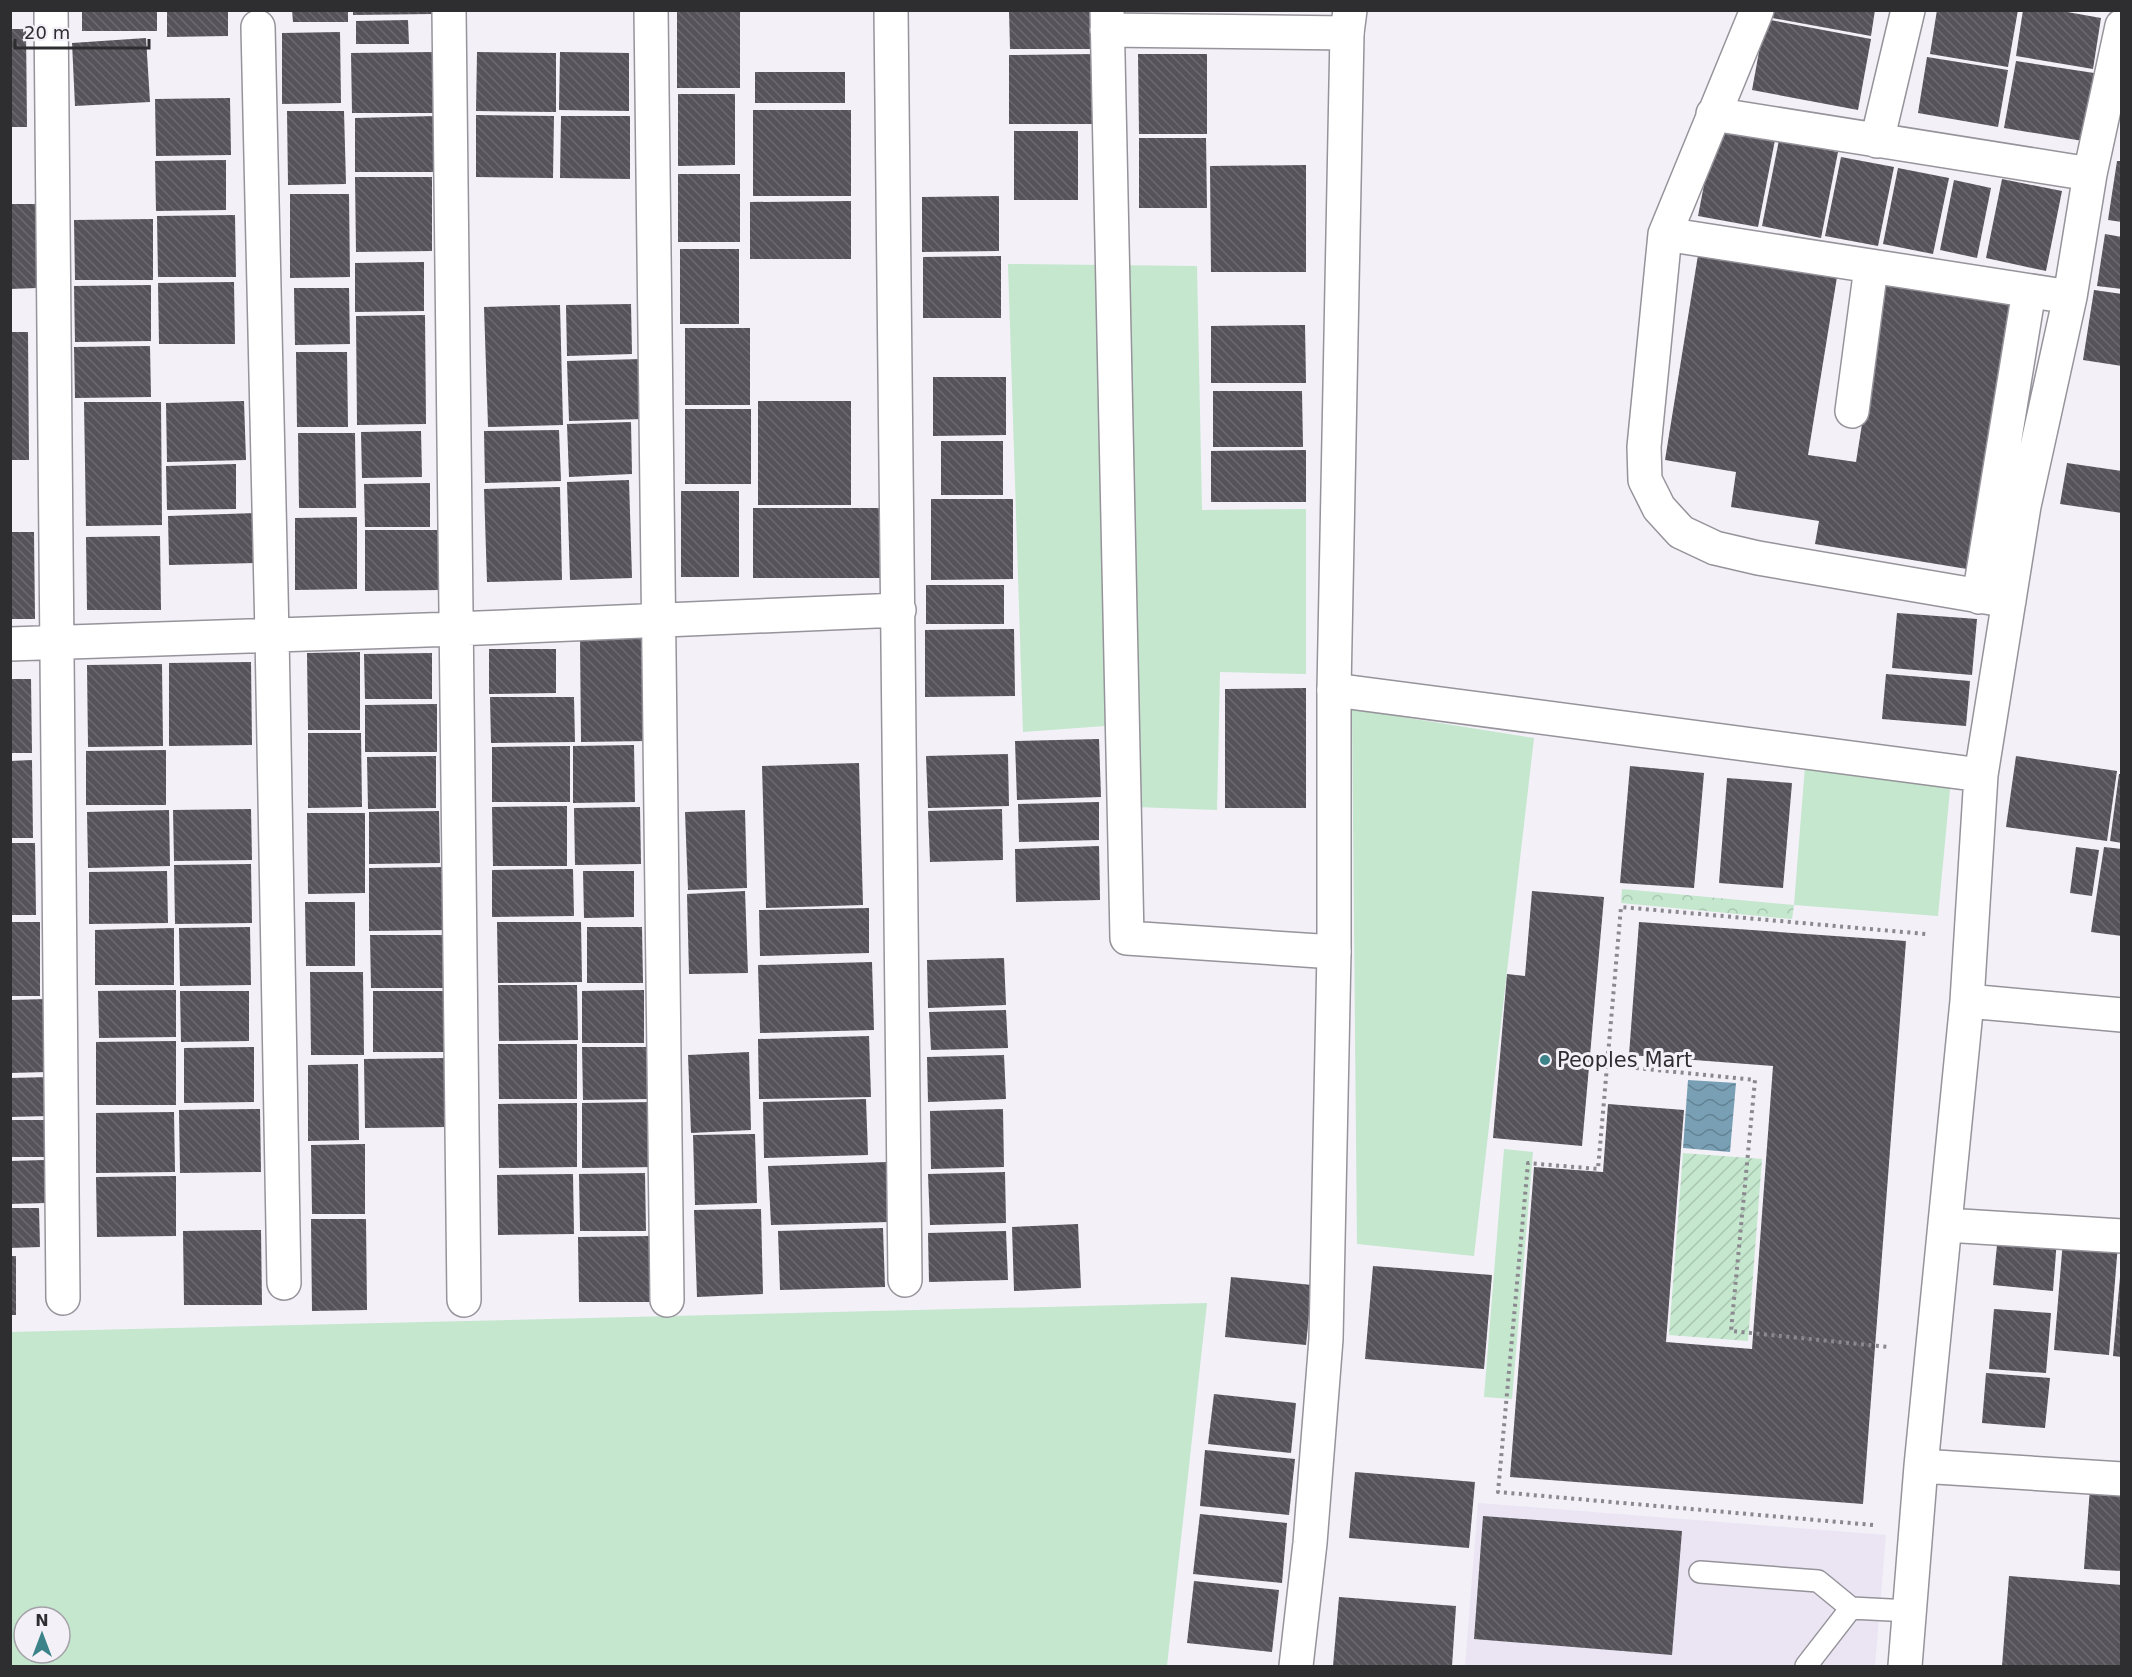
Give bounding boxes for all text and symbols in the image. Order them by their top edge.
scale bar [15,12,148,50]
text: 20 m [24,22,70,43]
place label: Peoples Mart [1557,1048,1692,1072]
marker: Peoples Mart [1538,1053,1552,1067]
north arrow [12,1605,72,1665]
text: N [35,1611,49,1630]

